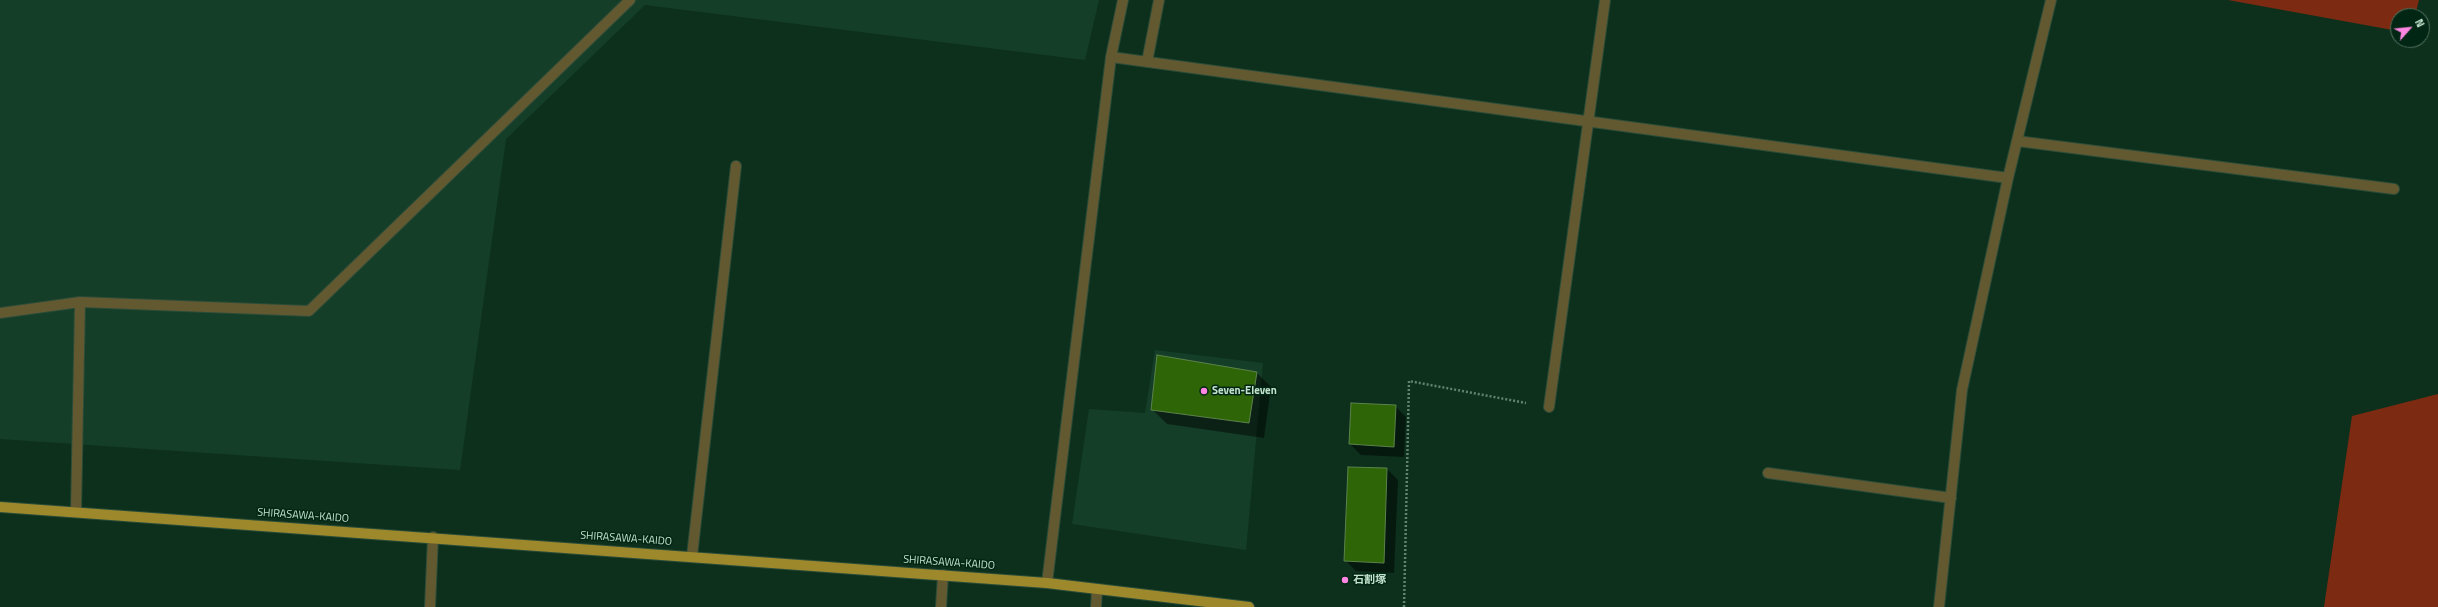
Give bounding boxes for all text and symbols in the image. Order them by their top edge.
north arrow [2390,8,2430,48]
text: N [2411,16,2429,30]
place label: Seven-Eleven [1212,384,1277,398]
marker: Seven-Eleven [1199,386,1209,396]
street label: SHIRASAWA-KAIDO [257,506,349,526]
street label: SHIRASAWA-KAIDO [580,529,672,549]
street label: SHIRASAWA-KAIDO [903,553,995,573]
place label: 石割塚 [1353,573,1386,587]
marker: 石割塚 [1340,575,1350,585]

